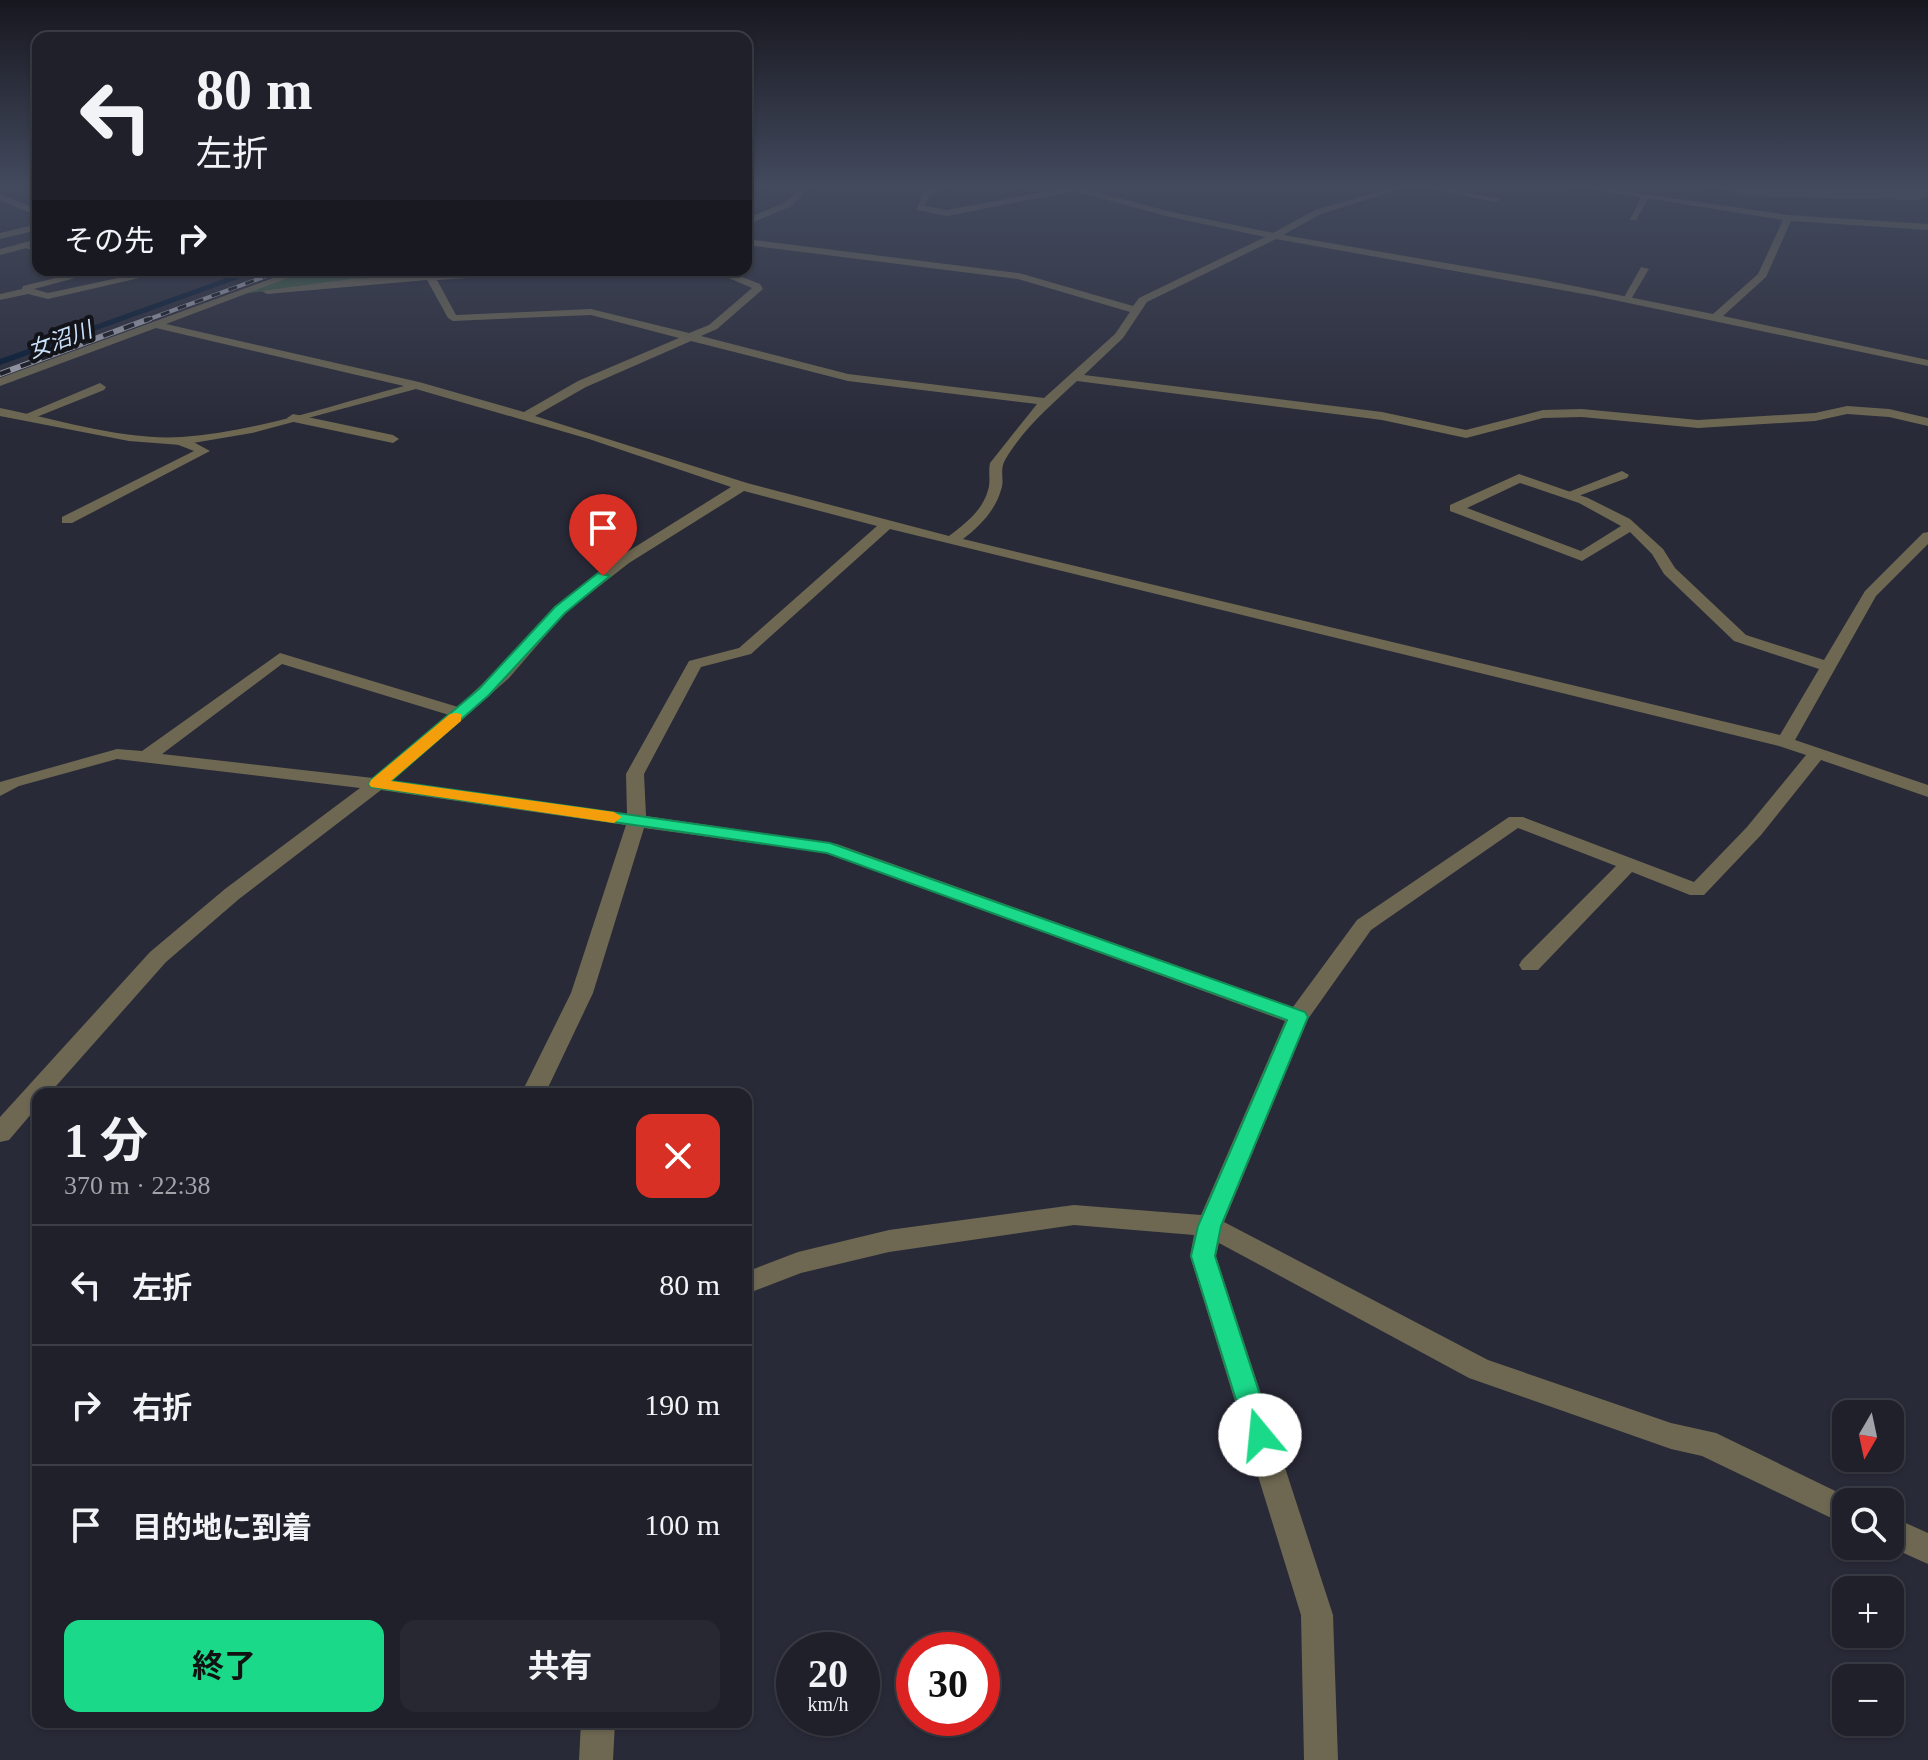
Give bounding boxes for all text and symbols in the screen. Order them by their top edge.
text: 80 m [196,59,313,121]
icon: left [64,64,168,168]
text: 左折 [196,134,268,174]
icon: right [170,216,214,260]
text: その先 [64,224,154,257]
water label: 女沼川 [25,316,97,363]
pin [569,494,637,576]
icon: arrive [581,506,625,550]
text: 1 分 [64,1114,148,1167]
button: close [636,1114,720,1198]
text: 370 m · 22:38 [64,1171,211,1200]
icon: left [64,1263,108,1307]
text: 80 m [659,1268,720,1301]
text: 左折 [132,1271,192,1304]
icon: right [64,1383,108,1427]
text: 190 m [644,1388,720,1421]
text: 右折 [132,1391,192,1424]
position arrow [1218,1393,1302,1477]
north arrow [1832,1400,1904,1472]
map controls [1832,1400,1904,1736]
button: search [1832,1488,1904,1560]
icon: arrive [64,1503,108,1547]
text: 100 m [644,1508,720,1541]
text: 目的地に到着 [132,1511,312,1544]
button: + [1832,1576,1904,1648]
button: 終了 [64,1620,384,1712]
button: 共有 [400,1620,720,1712]
speed limit sign: 30 [896,1632,1000,1736]
text: 20 [808,1651,848,1696]
button: − [1832,1664,1904,1736]
text: km/h [807,1693,849,1715]

